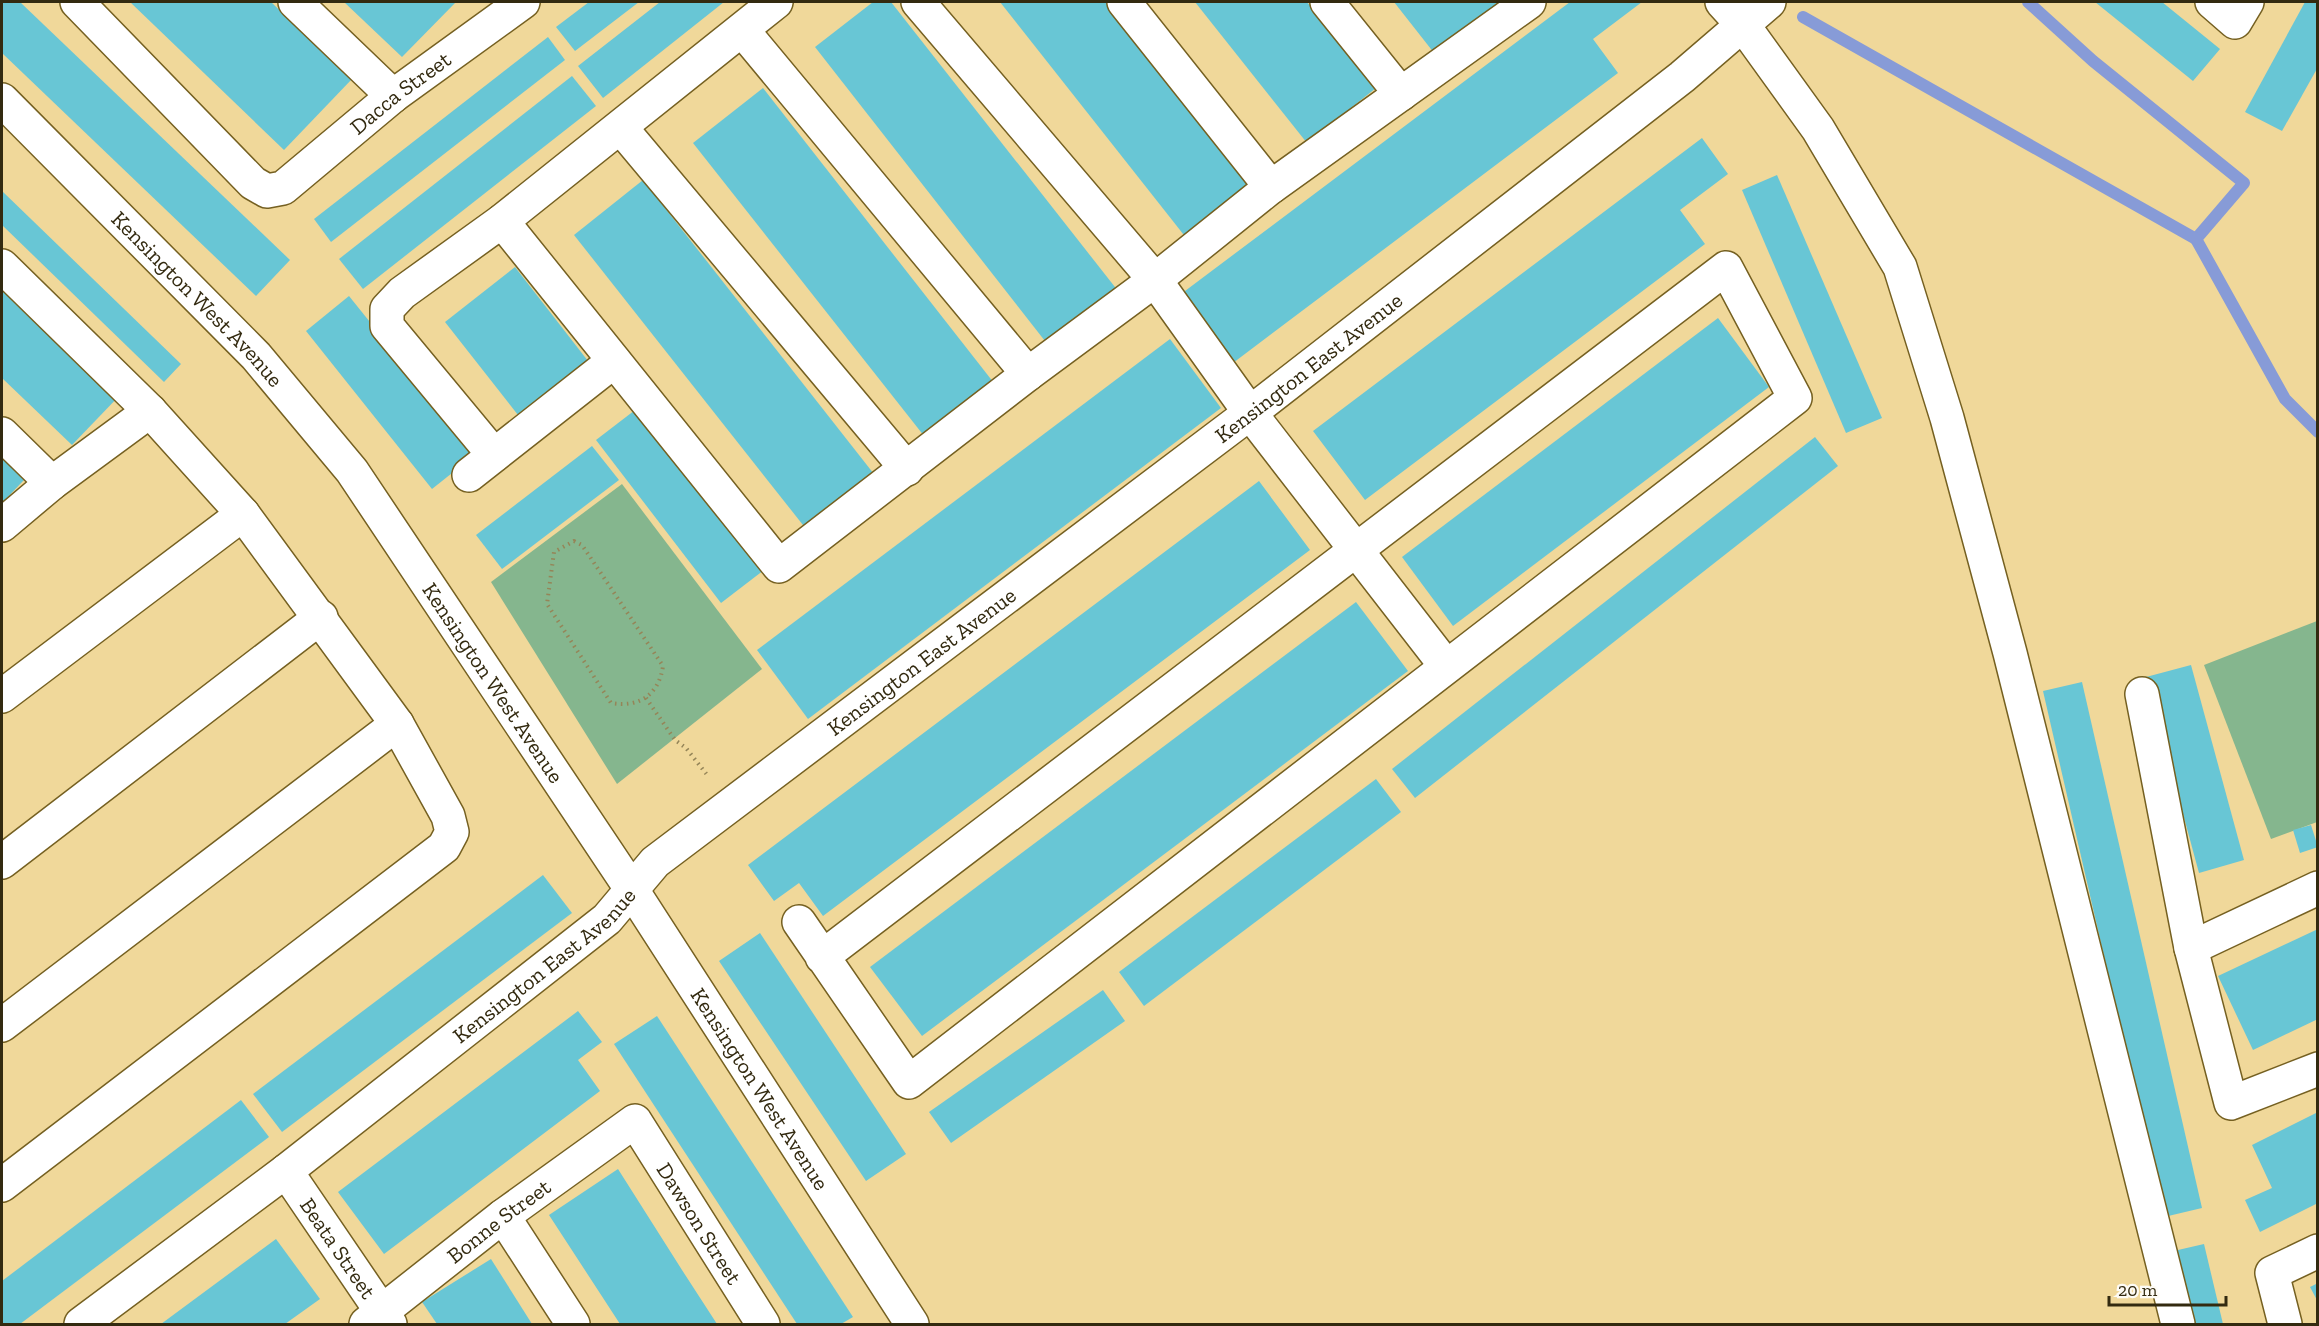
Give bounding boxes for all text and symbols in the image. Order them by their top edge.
street label: Dacca Street [345,45,457,140]
street label: Kensington West Avenue [106,205,289,393]
street label: Kensington East Avenue [1210,287,1408,449]
street label: Kensington West Avenue [416,578,570,788]
street label: Kensington East Avenue [822,582,1021,741]
street label: Kensington East Avenue [447,882,641,1049]
street label: Kensington West Avenue [685,983,835,1195]
street label: Dawson Street [651,1158,748,1290]
street label: Bonne Street [442,1173,557,1269]
street label: Beata Street [294,1193,382,1304]
scale bar [2109,1269,2226,1307]
text: 20 m [2118,1279,2158,1301]

